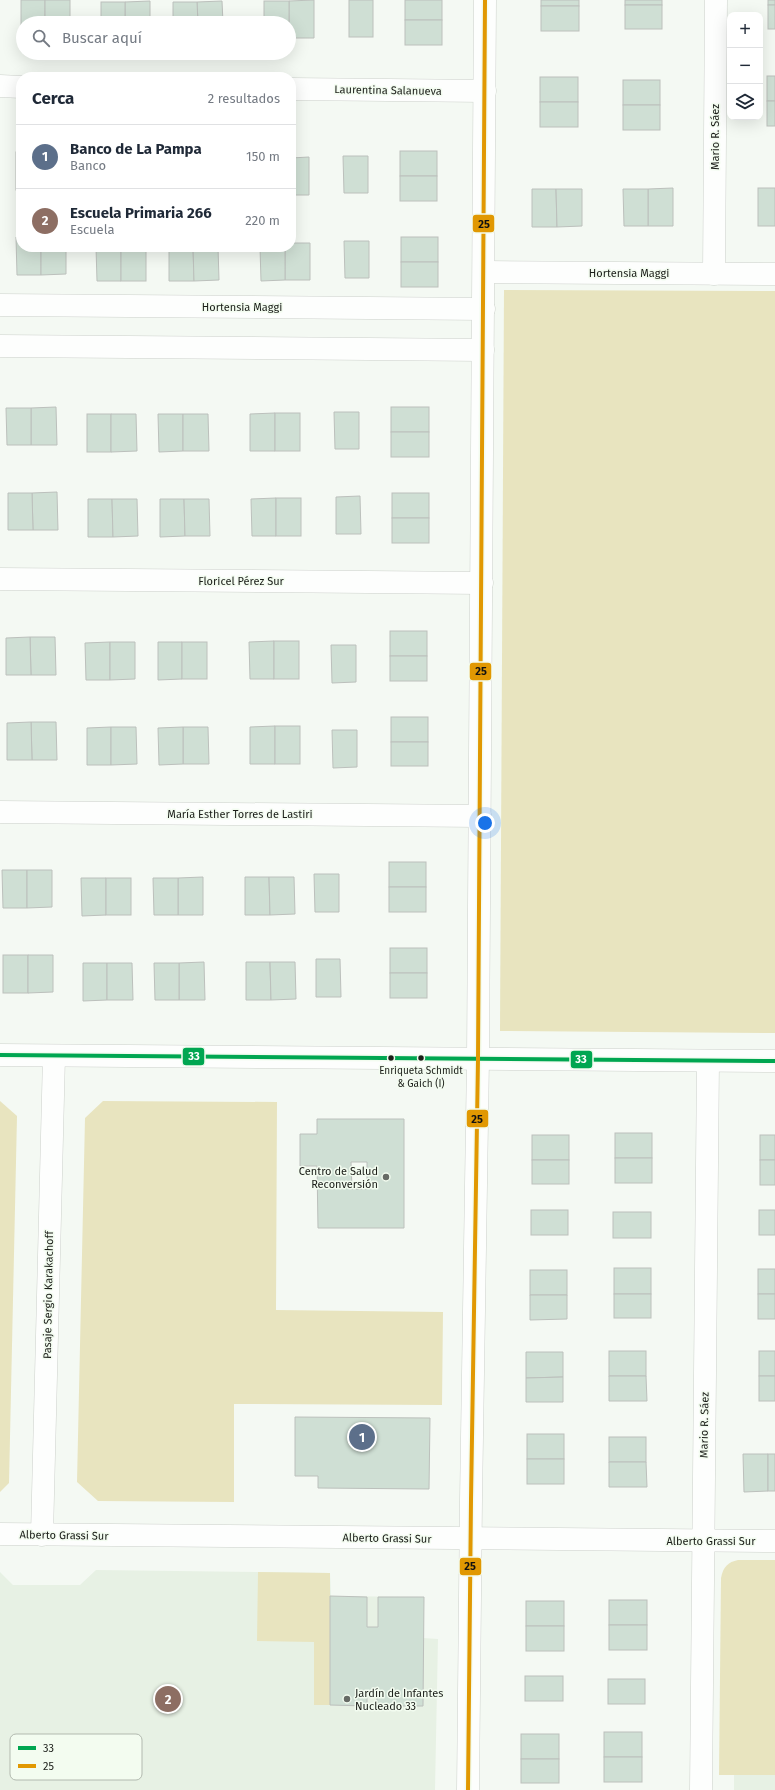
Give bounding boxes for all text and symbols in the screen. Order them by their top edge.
map controls [727,12,763,120]
button: + [727,12,763,48]
search box [16,16,296,60]
icon: search [30,27,52,49]
text: Buscar aquí [62,29,142,47]
button: − [727,48,763,84]
street label: Laurentina Salanueva [334,83,442,98]
button: layers [727,84,763,120]
text: Cerca [32,88,74,109]
text: 2 resultados [208,91,280,106]
street label: Mario R. Sáez [709,104,722,170]
text: Banco de La Pampa [70,140,202,158]
text: 1 [42,149,48,164]
text: 150 m [246,149,280,164]
text: Banco [70,158,106,173]
text: Escuela Primaria 266 [70,204,212,222]
text: 2 [42,213,48,228]
text: 220 m [245,213,280,228]
line badge: 25 [472,214,495,233]
text: 25 [478,218,490,231]
text: Escuela [70,222,115,237]
street label: Hortensia Maggi [589,267,669,280]
street label: Hortensia Maggi [202,301,282,314]
street label: Floricel Pérez Sur [198,575,285,588]
line badge: 25 [469,662,492,681]
text: 25 [475,665,487,678]
street label: María Esther Torres de Lastiri [167,808,313,821]
your location [475,813,495,833]
line badge: 33 [182,1047,205,1066]
text: 33 [187,1050,200,1063]
line badge: 33 [570,1050,593,1069]
unlabelled marker [386,1053,396,1063]
marker: Enriqueta Schmidt & Gaich (I) [416,1053,426,1063]
text: 33 [574,1053,587,1066]
place label: Enriqueta Schmidt & Gaich (I) [379,1065,463,1090]
line badge: 25 [466,1109,489,1128]
text: 25 [471,1113,483,1126]
place label: Centro de Salud Reconversión [299,1165,378,1191]
marker: Centro de Salud Reconversión [381,1172,391,1182]
street label: Pasaje Sergio Karakachoff [41,1230,56,1359]
street label: Mario R. Sáez [697,1392,712,1458]
pin: 1 [349,1422,375,1452]
street label: Alberto Grassi Sur [19,1528,109,1543]
street label: Alberto Grassi Sur [342,1531,432,1546]
street label: Alberto Grassi Sur [667,1535,756,1548]
line badge: 25 [459,1557,482,1576]
text: 25 [464,1560,476,1573]
pin: 2 [155,1684,181,1714]
place label: Jardín de Infantes Nucleado 33 [355,1687,443,1713]
marker: Jardín de Infantes Nucleado 33 [342,1694,352,1704]
legend [10,1734,142,1780]
text: 33 [43,1742,54,1755]
text: 25 [43,1760,54,1773]

